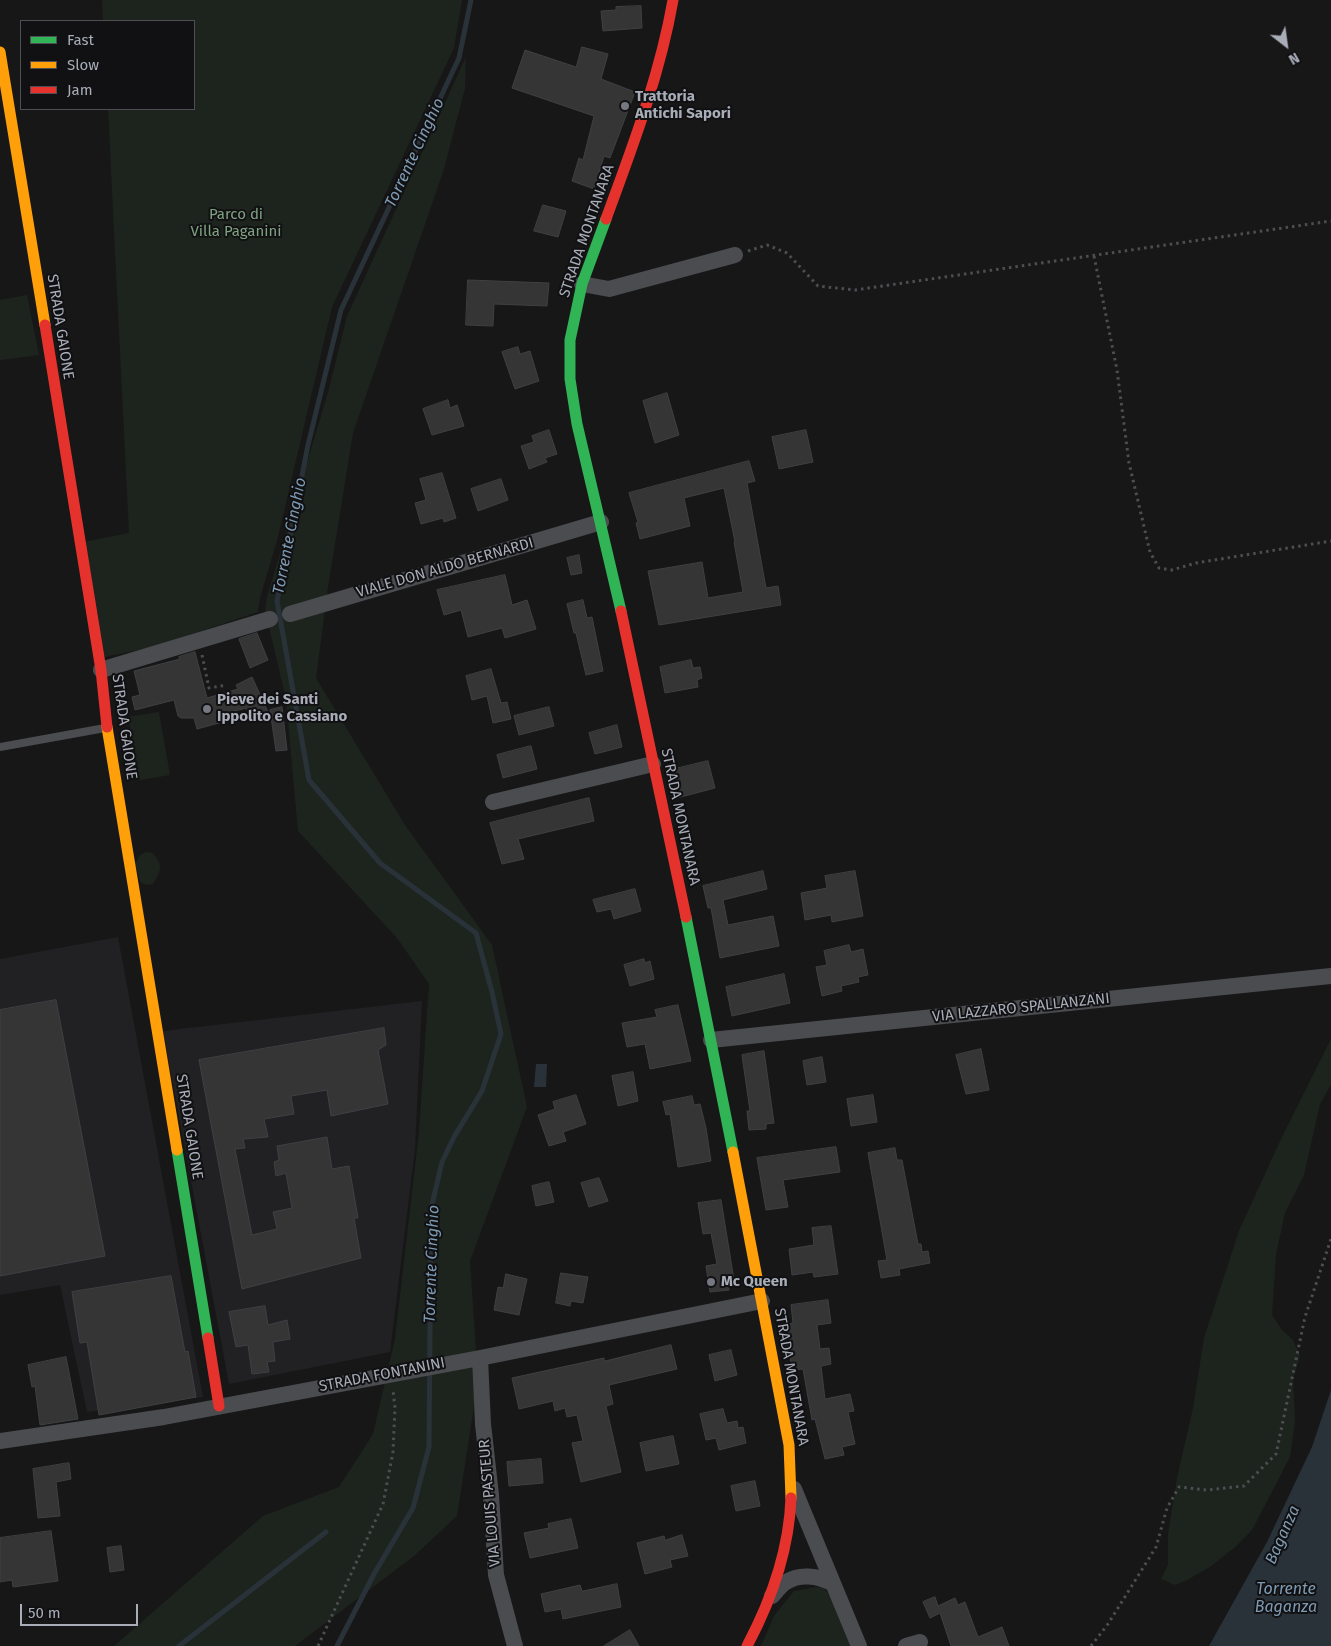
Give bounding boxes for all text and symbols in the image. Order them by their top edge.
legend [20,20,195,110]
north arrow [1261,20,1311,70]
text: Fast [67,31,94,49]
text: N [1285,49,1302,68]
text: Slow [67,56,99,74]
text: Jam [67,81,93,99]
place label: Trattoria Antichi Sapori [635,88,731,123]
water label: Torrente Cinghio [381,95,449,211]
marker: Trattoria Antichi Sapori [619,100,631,112]
street label: STRADA MONTANARA [556,162,618,300]
park label: Parco di Villa Paganini [190,206,282,241]
street label: STRADA GAIONE [43,273,77,381]
water label: Torrente Cinghio [269,476,311,596]
street label: VIALE DON ALDO BERNARDI [354,534,536,602]
street label: STRADA GAIONE [108,673,140,781]
place label: Pieve dei Santi Ippolito e Cassiano [217,691,347,726]
marker: Pieve dei Santi Ippolito e Cassiano [201,703,213,715]
street label: STRADA MONTANARA [657,747,703,887]
street label: VIA LAZZARO SPALLANZANI [931,990,1111,1026]
street label: STRADA GAIONE [172,1073,206,1181]
water label: Torrente Cinghio [420,1204,444,1324]
place label: Mc Queen [721,1273,788,1291]
marker: Mc Queen [705,1276,717,1288]
street label: STRADA MONTANARA [770,1307,812,1447]
street label: STRADA FONTANINI [317,1354,447,1396]
street label: VIA LOUIS PASTEUR [475,1438,505,1568]
water label: Baganza [1262,1503,1304,1567]
water label: Torrente Baganza [1255,1580,1317,1618]
scale bar [22,1594,140,1626]
text: 50 m [28,1604,61,1622]

